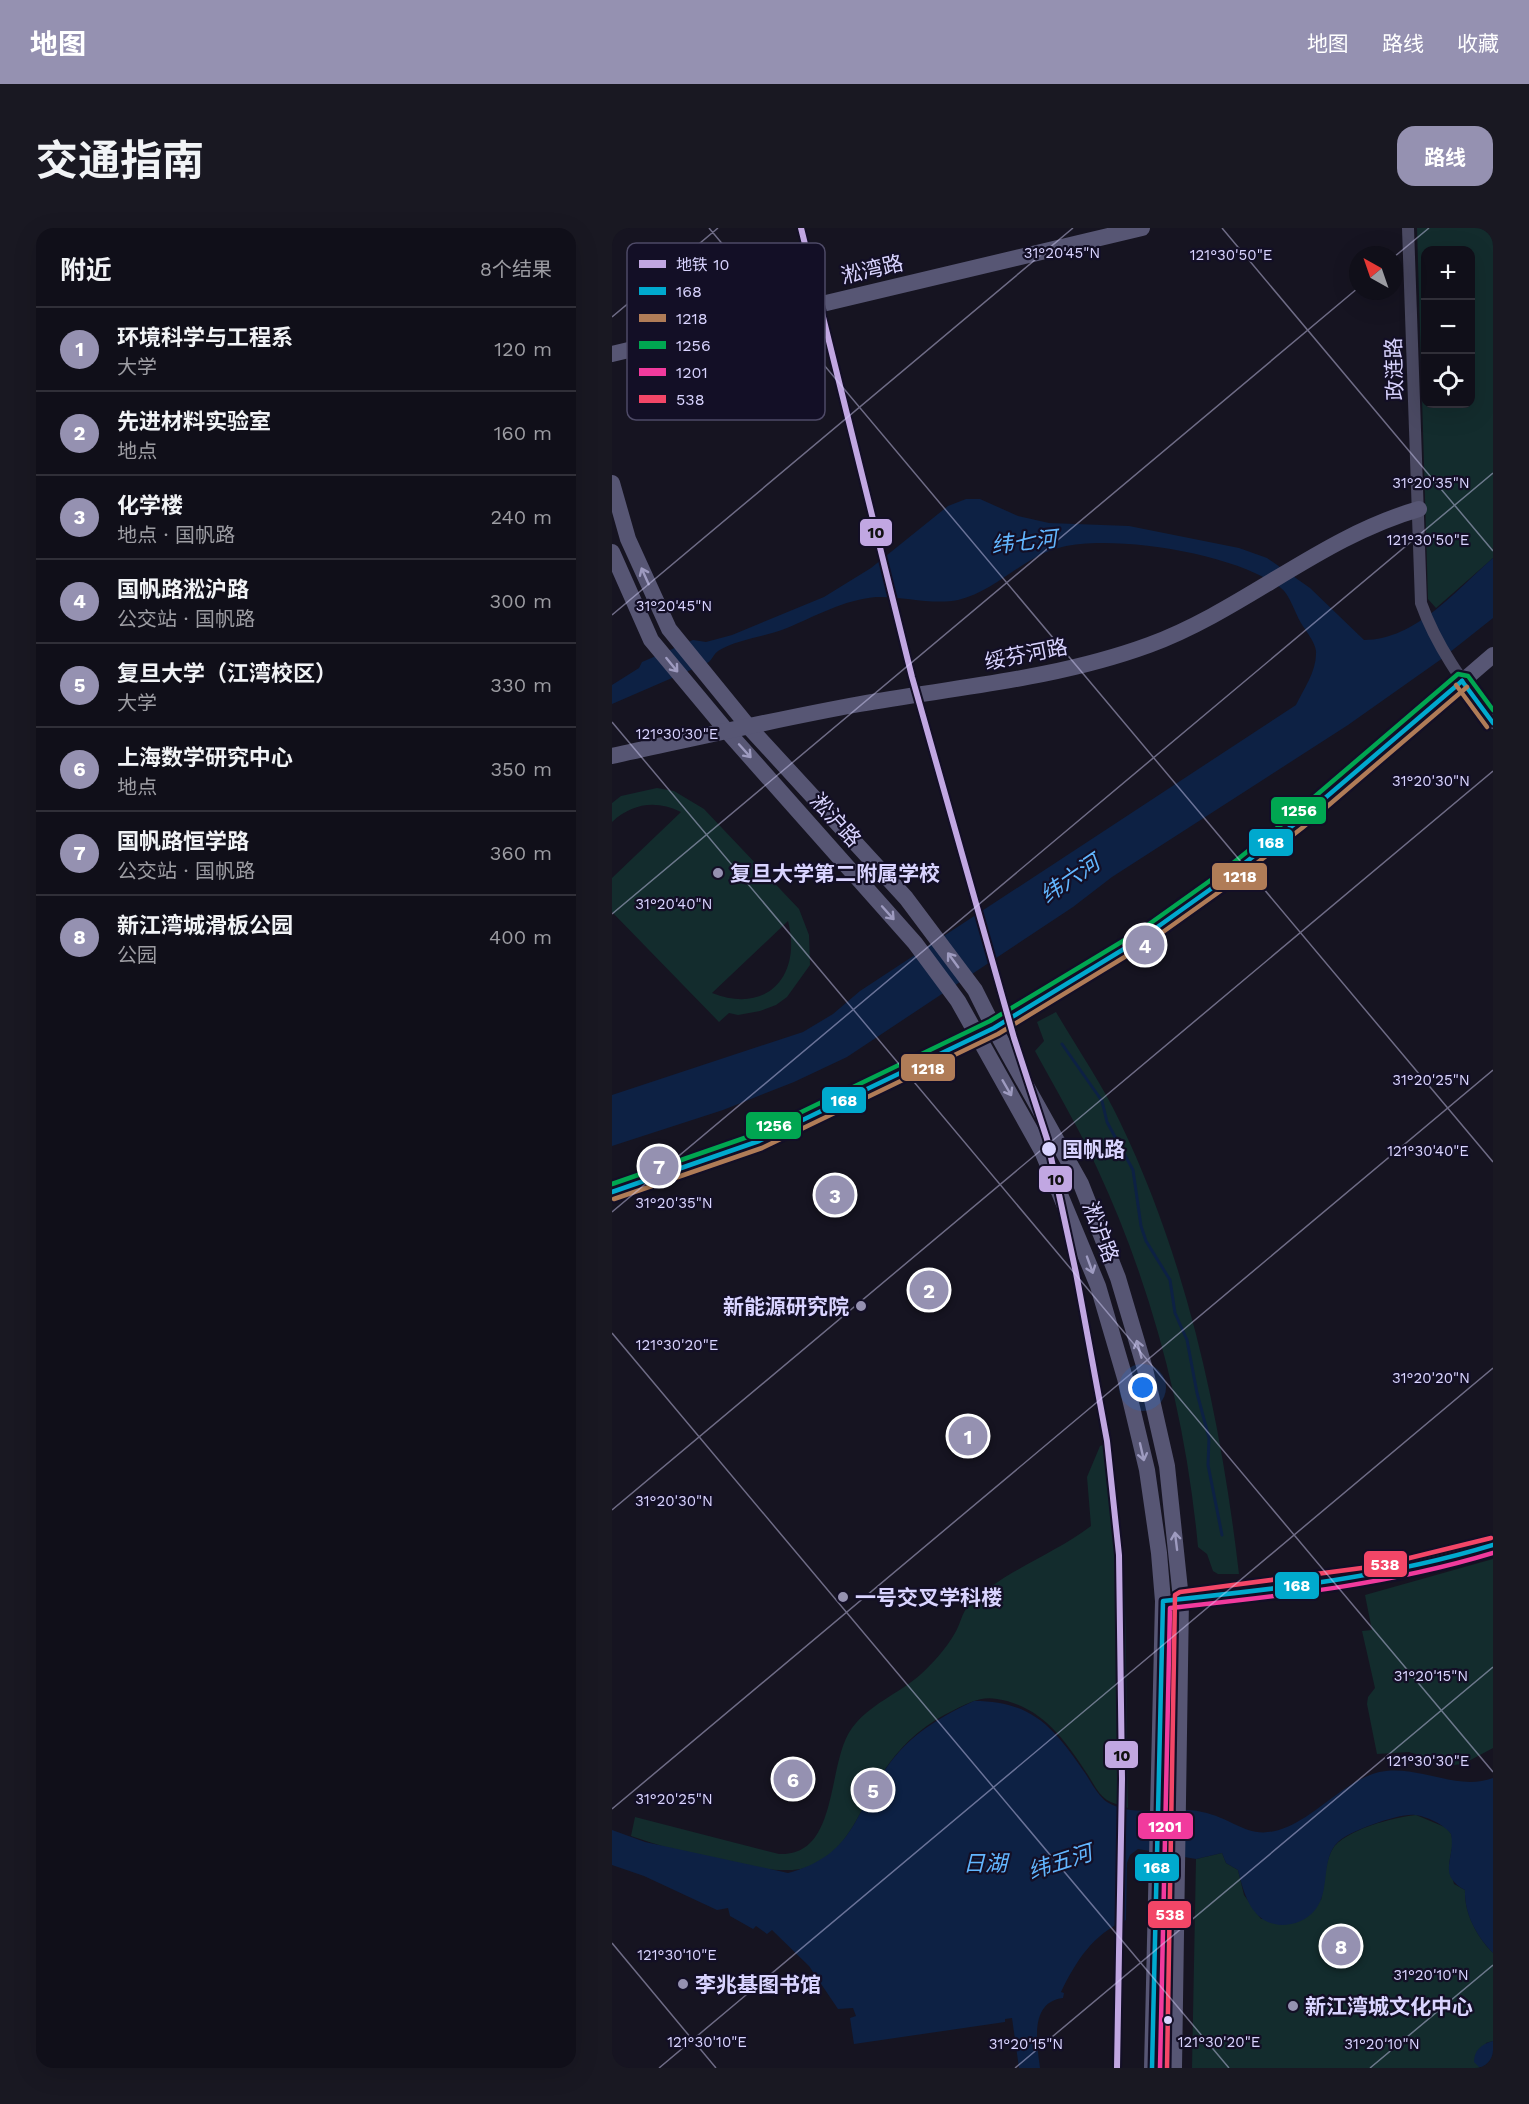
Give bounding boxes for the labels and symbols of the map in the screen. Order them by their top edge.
legend [627,243,825,420]
text: 31°20'45"N [1024,244,1100,262]
text: 121°30'50"E [1190,246,1272,264]
north arrow [1349,246,1403,300]
street label: 淞湾路 [838,250,906,288]
text: 地铁 10 [676,255,729,274]
text: 168 [676,282,702,301]
text: 1218 [676,309,708,328]
text: 1256 [676,336,711,355]
street label: 政涟路 [1380,337,1408,401]
text: 1201 [676,363,708,382]
text: 538 [676,390,705,409]
text: 31°20'35"N [1392,474,1470,492]
line badge: 10 [859,518,893,547]
text: 10 [867,523,885,542]
water label: 纬七河 [990,526,1062,558]
text: 121°30'50"E [1387,531,1469,549]
one-way arrow [638,567,650,585]
text: 31°20'45"N [636,597,712,615]
street label: 绥芬河路 [982,634,1070,674]
one-way arrow [666,657,679,673]
text: 121°30'30"E [636,725,718,743]
one-way arrow [738,743,752,758]
text: 31°20'30"N [1392,772,1470,790]
street label: 淞沪路 [806,788,866,852]
line badge: 1256 [1270,796,1327,825]
text: 1256 [1281,801,1317,820]
line badge: 168 [1248,828,1294,857]
text: 168 [1258,833,1284,852]
water label: 纬六河 [1036,848,1108,908]
place label: 复旦大学第二附属学校 [730,861,940,886]
line badge: 1218 [1211,862,1268,891]
marker: 复旦大学第二附属学校 [711,866,725,880]
text: 1218 [1223,867,1257,886]
text: 31°20'40"N [635,895,713,913]
one-way arrow [881,905,895,920]
pin: 4 [1126,922,1164,968]
one-way arrow [947,952,960,968]
line badge: 1218 [900,1053,956,1082]
text: 1218 [911,1059,945,1078]
text: 31°20'25"N [1392,1071,1470,1089]
one-way arrow [1002,1079,1013,1097]
line badge: 168 [821,1086,867,1114]
text: 168 [831,1091,857,1110]
line badge: 1256 [745,1111,802,1140]
text: 1256 [756,1116,792,1135]
place label: 国帆路 [1062,1137,1125,1162]
marker: 国帆路 [1040,1140,1058,1158]
text: 121°30'40"E [1387,1142,1469,1160]
pin: 7 [640,1144,678,1188]
line badge: 10 [1038,1165,1073,1193]
text: 10 [1047,1170,1065,1189]
pin: 3 [816,1172,854,1218]
text: 31°20'35"N [635,1194,713,1212]
street label: 淞沪路 [1078,1198,1124,1266]
one-way arrow [1085,1255,1096,1273]
pin: 2 [910,1268,948,1312]
place label: 新能源研究院 [723,1294,849,1319]
marker: 新能源研究院 [854,1299,868,1313]
text: 121°30'20"E [636,1336,718,1354]
one-way arrow [1133,1340,1144,1359]
text: 31°20'20"N [1392,1369,1470,1387]
your location [1128,1373,1157,1402]
pin: 1 [948,1414,988,1458]
one-way arrow [1137,1442,1149,1461]
text: 31°20'30"N [635,1492,713,1510]
one-way arrow [1171,1531,1182,1551]
line badge: 538 [1363,1550,1408,1578]
text: 538 [1371,1555,1399,1574]
line badge: 168 [1274,1571,1320,1600]
text: 168 [1284,1576,1310,1595]
place label: 一号交叉学科楼 [855,1585,1002,1610]
marker: 一号交叉学科楼 [836,1590,850,1604]
text: 31°20'15"N [1394,1667,1468,1685]
line badge: 10 [1104,1740,1139,1769]
text: 10 [1113,1746,1131,1765]
text: 121°30'30"E [1387,1752,1469,1770]
pin: 6 [774,1756,813,1802]
pin: 5 [854,1768,892,1812]
text: 31°20'25"N [635,1790,713,1808]
line badge: 1201 [1137,1812,1194,1840]
text: 1201 [1148,1817,1182,1836]
water label: 纬五河 [1025,1839,1099,1884]
water label: 日湖 [963,1851,1010,1876]
line badge: 168 [1134,1853,1180,1882]
text: 168 [1144,1858,1170,1877]
line badge: 538 [1147,1900,1192,1929]
text: 538 [1156,1905,1184,1924]
pin: 8 [1322,1924,1360,1968]
text: 121°30'10"E [637,1946,717,1964]
text: 31°20'10"N [1393,1966,1469,1984]
place label: 李兆基图书馆 [695,1972,821,1997]
marker: 李兆基图书馆 [676,1977,690,1991]
place label: 新江湾城文化中心 [1305,1994,1473,2019]
marker: 新江湾城文化中心 [1286,1999,1300,2013]
unlabelled marker [1162,2014,1174,2026]
text: 121°30'10"E [667,2033,747,2051]
text: 121°30'20"E [1178,2033,1260,2051]
text: 31°20'15"N [989,2035,1063,2053]
text: 31°20'10"N [1344,2035,1420,2053]

